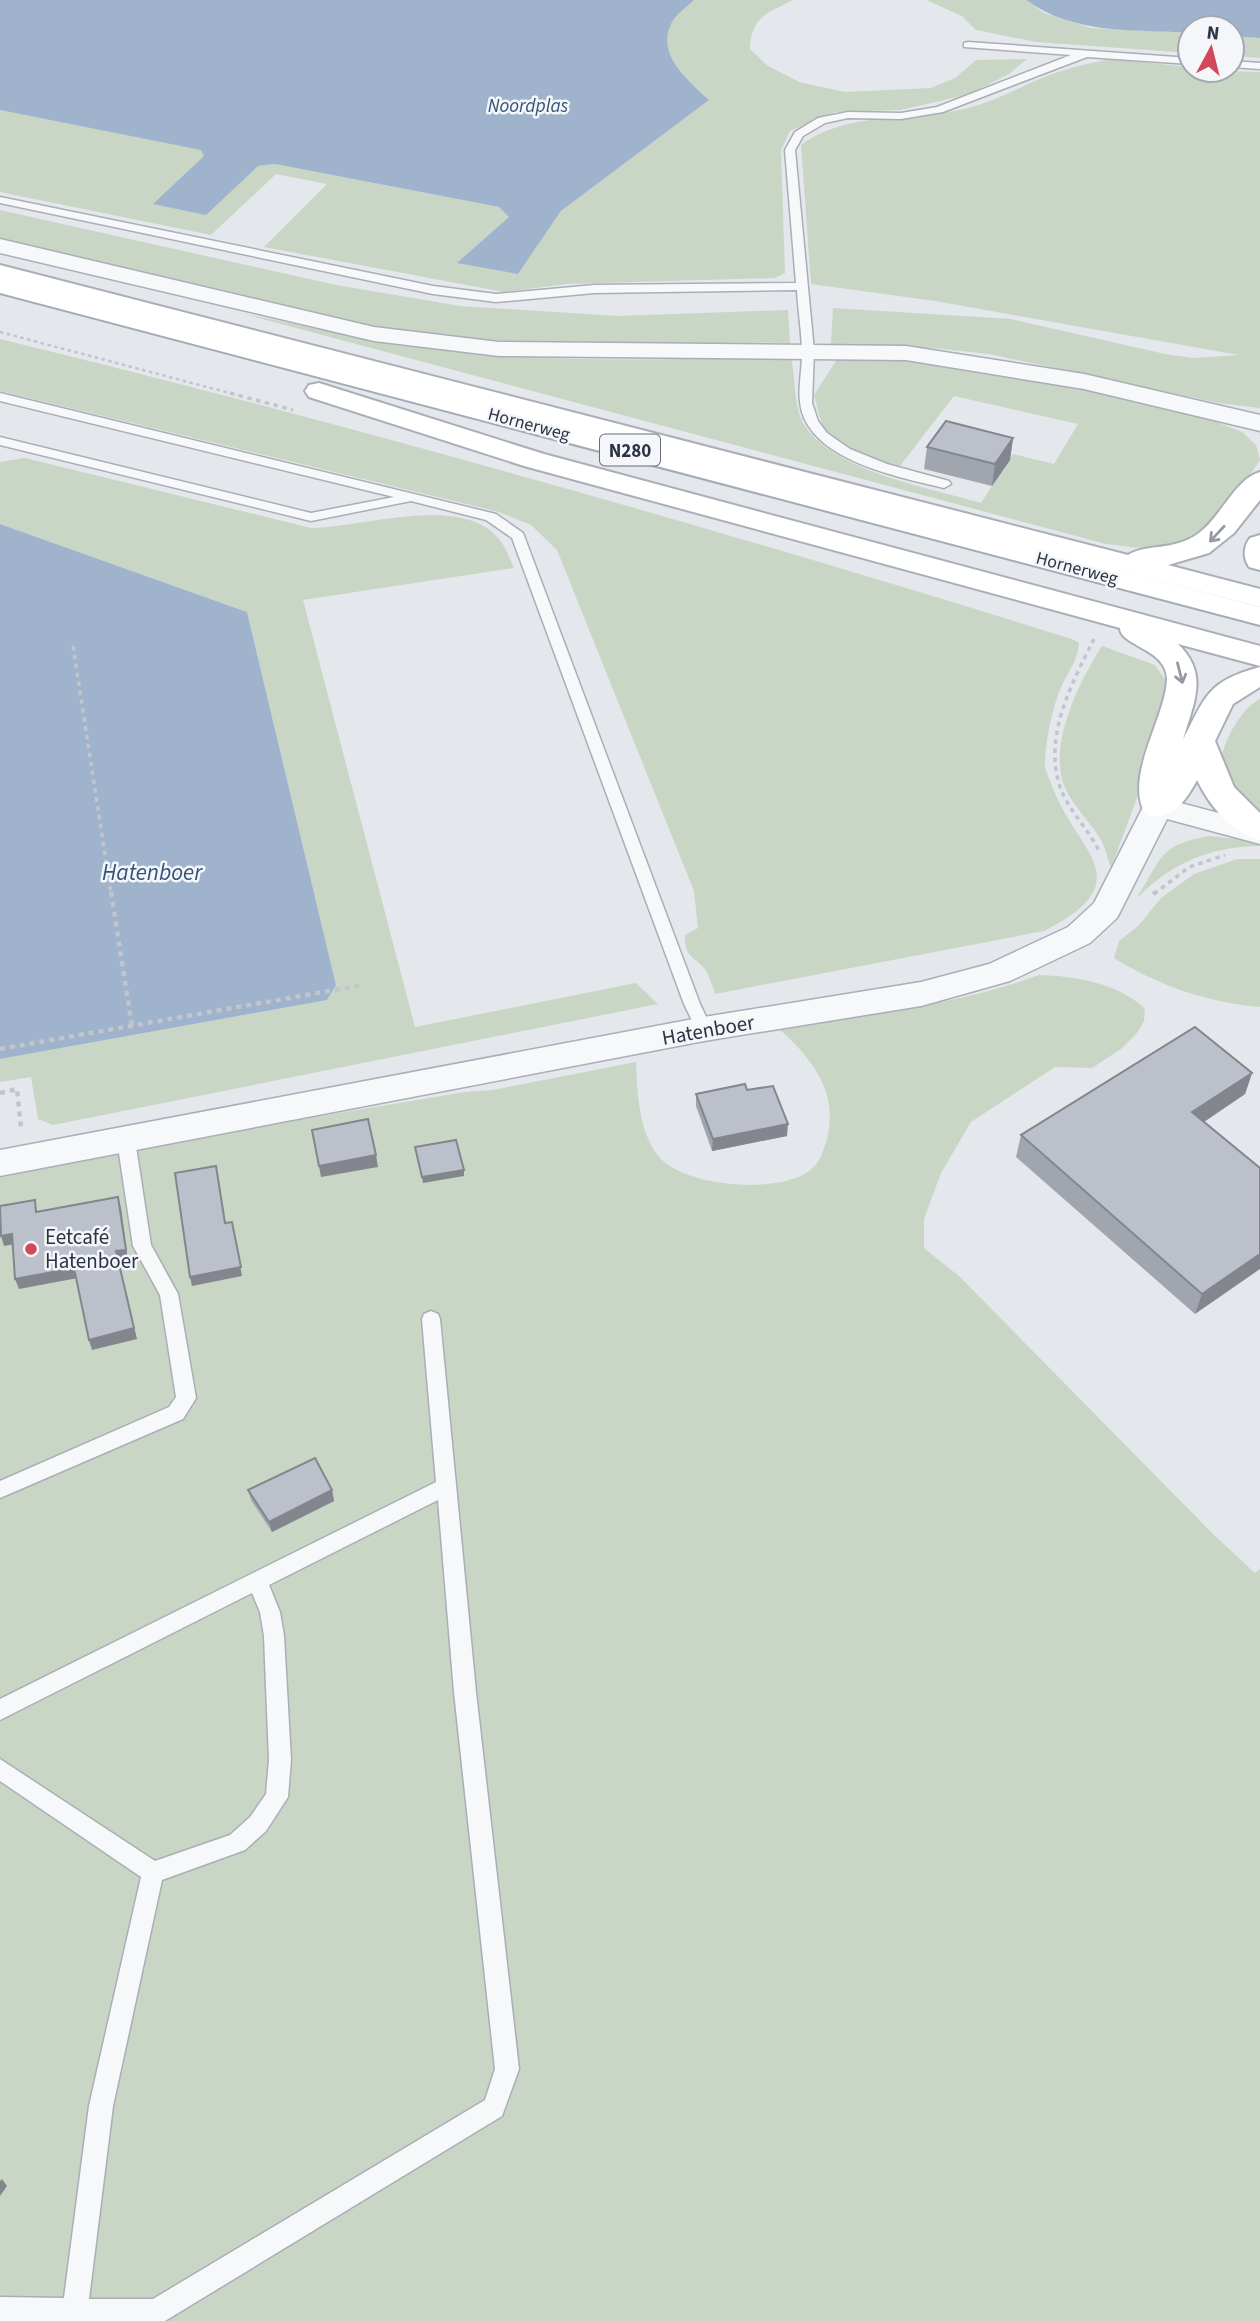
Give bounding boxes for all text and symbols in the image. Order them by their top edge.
north arrow [1176,14,1246,84]
text: N [1205,19,1221,48]
water label: Noordplas [488,93,569,120]
street label: Hornerweg [485,402,573,447]
road number: N280 [600,435,660,466]
one-way arrow [1209,525,1225,543]
street label: Hornerweg [1033,546,1121,591]
one-way arrow [1174,661,1187,683]
water label: Hatenboer [102,856,203,889]
street label: Hatenboer [659,1007,757,1053]
place label: Eetcafé Hatenboer [45,1222,139,1276]
marker: Eetcafé Hatenboer [23,1241,39,1257]

